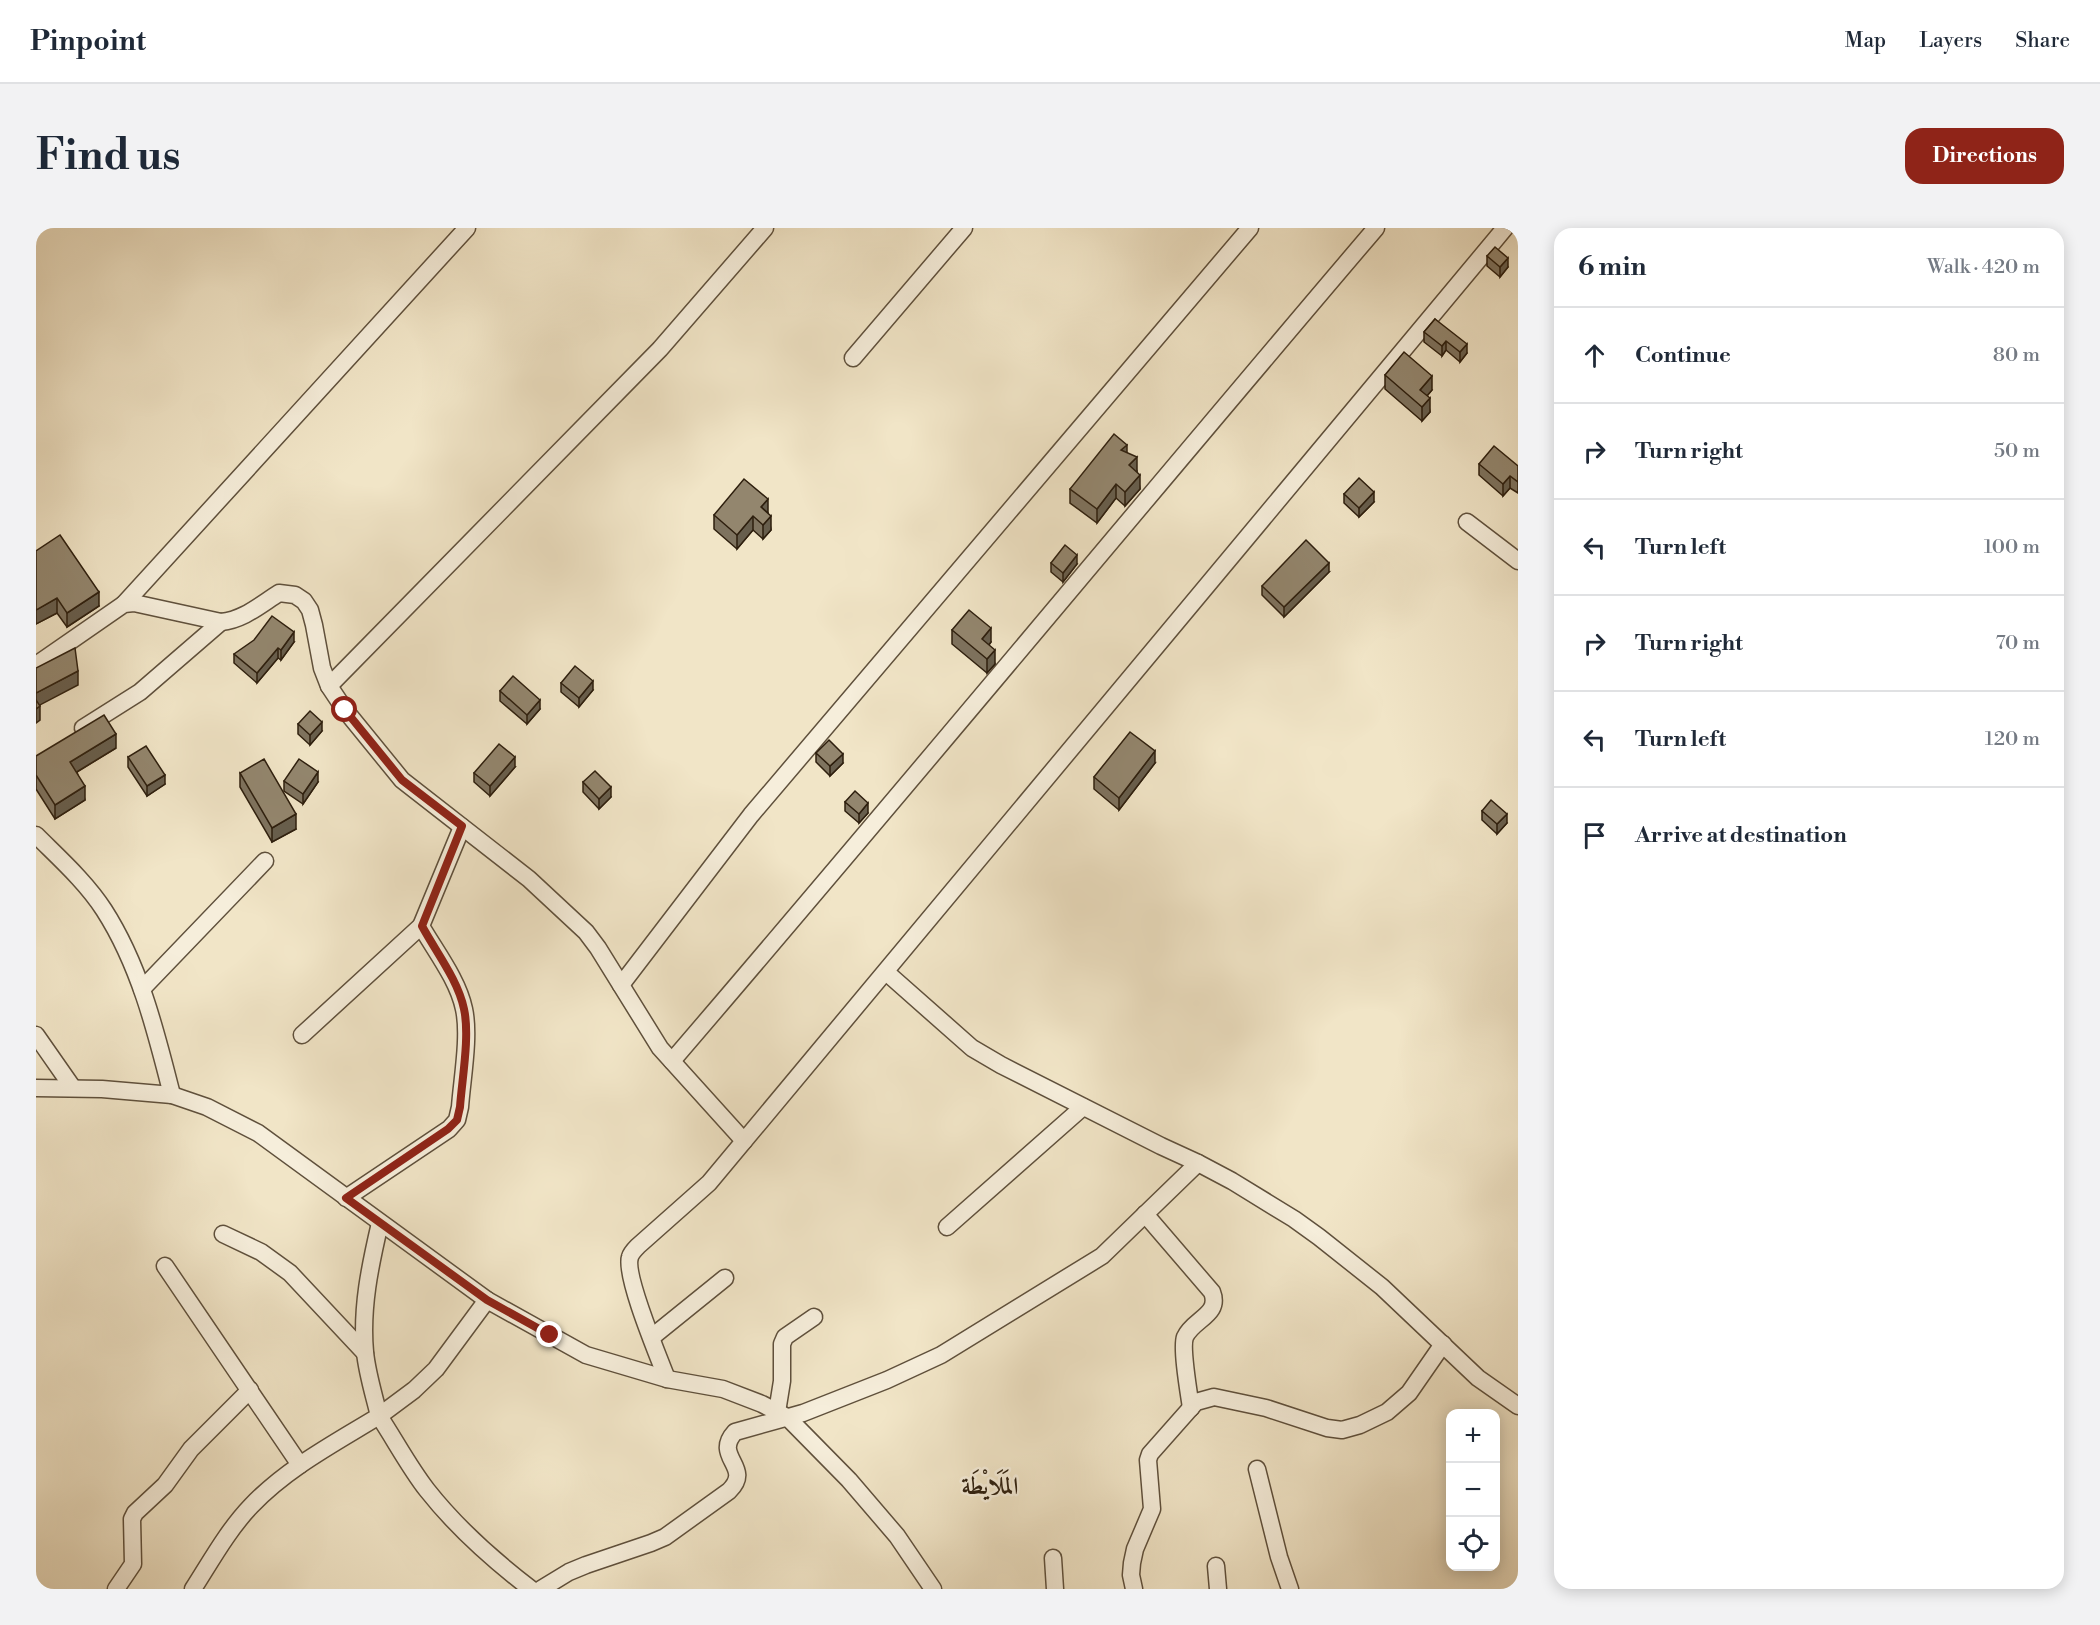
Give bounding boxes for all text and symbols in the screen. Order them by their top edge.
text: Pinpoint [30,24,146,59]
text: Map [1845,28,1886,54]
text: Layers [1919,28,1982,54]
text: Share [2015,28,2070,54]
button: Directions [1905,128,2064,184]
text: Find us [36,130,180,183]
text: 6 min [1578,251,1646,283]
text: Walk · 420 m [1927,255,2040,280]
icon: ahead [1578,339,1611,372]
text: Continue [1635,342,1731,369]
text: 80 m [1993,343,2040,368]
icon: right [1578,435,1611,468]
text: Turn right [1635,438,1743,465]
text: 50 m [1994,439,2040,464]
icon: left [1578,531,1611,564]
text: Turn left [1635,534,1726,561]
text: 100 m [1984,535,2040,560]
icon: right [1578,627,1611,660]
text: Turn right [1635,630,1743,657]
text: 70 m [1996,631,2040,656]
route start [331,696,357,722]
icon: left [1578,723,1611,756]
text: Turn left [1635,726,1726,753]
text: 120 m [1985,727,2040,752]
icon: arrive [1578,819,1611,852]
text: Arrive at destination [1635,822,1847,849]
route end [536,1321,562,1347]
map controls [1446,1409,1500,1571]
button: + [1446,1409,1500,1463]
button: − [1446,1463,1500,1517]
district label: المَلَايْطَة [961,1468,1019,1502]
button: locate [1446,1517,1500,1571]

